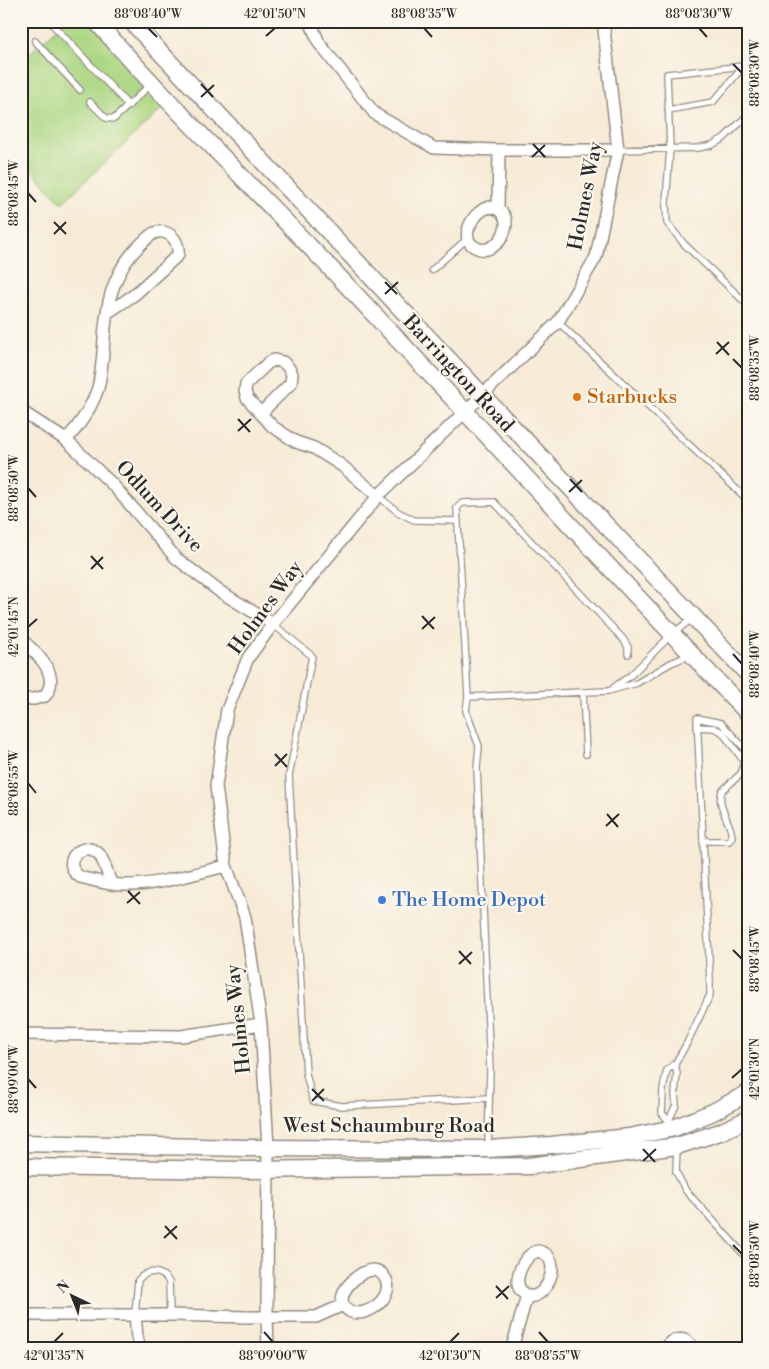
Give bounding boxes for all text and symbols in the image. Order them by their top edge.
text: 88°08'40"W [114,7,183,22]
text: 42°01'50"N [244,7,306,22]
text: 88°08'35"W [391,7,458,22]
text: 88°08'30"W [665,7,734,22]
text: 88°08'30"W [748,38,763,107]
street label: Holmes Way [563,139,609,252]
text: 88°08'45"W [7,159,22,226]
street label: Barrington Road [396,309,519,438]
text: 88°08'35"W [748,334,763,401]
place label: Starbucks [587,385,677,410]
marker: Starbucks [571,391,583,403]
text: 88°08'50"W [7,453,22,522]
street label: Odlum Drive [110,456,208,558]
street label: Holmes Way [223,556,309,660]
text: 42°01'45"N [7,596,22,658]
text: 88°08'40"W [748,629,763,698]
text: 88°08'55"W [7,749,22,816]
place label: The Home Depot [392,888,546,913]
marker: The Home Depot [376,894,388,906]
text: 88°08'45"W [748,925,763,992]
street label: Holmes Way [221,963,257,1075]
text: 42°01'30"N [748,1038,763,1100]
text: 88°09'00"W [7,1044,22,1113]
street label: West Schaumburg Road [282,1114,495,1139]
text: 88°08'50"W [748,1219,763,1288]
north arrow [48,1272,98,1322]
text: N [54,1277,74,1298]
text: 42°01'35"N [24,1349,84,1364]
text: 88°09'00"W [239,1349,308,1364]
text: 42°01'30"N [419,1349,481,1364]
text: 88°08'55"W [515,1349,582,1364]

